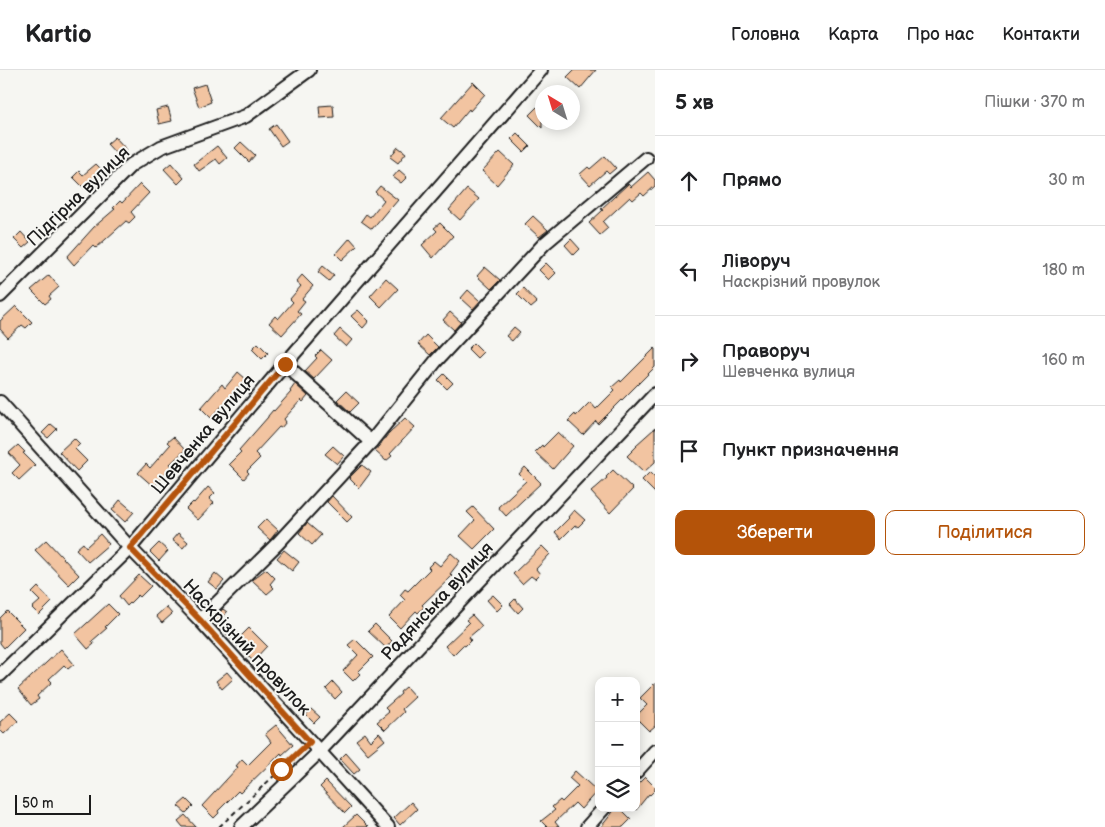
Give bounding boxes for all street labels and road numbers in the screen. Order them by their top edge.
street label: Підгірна вулиця [23,142,134,251]
street label: Шевченка вулиця [147,370,260,498]
street label: Радянська вулиця [377,538,498,665]
street label: Наскрізний провулок [178,575,315,720]

